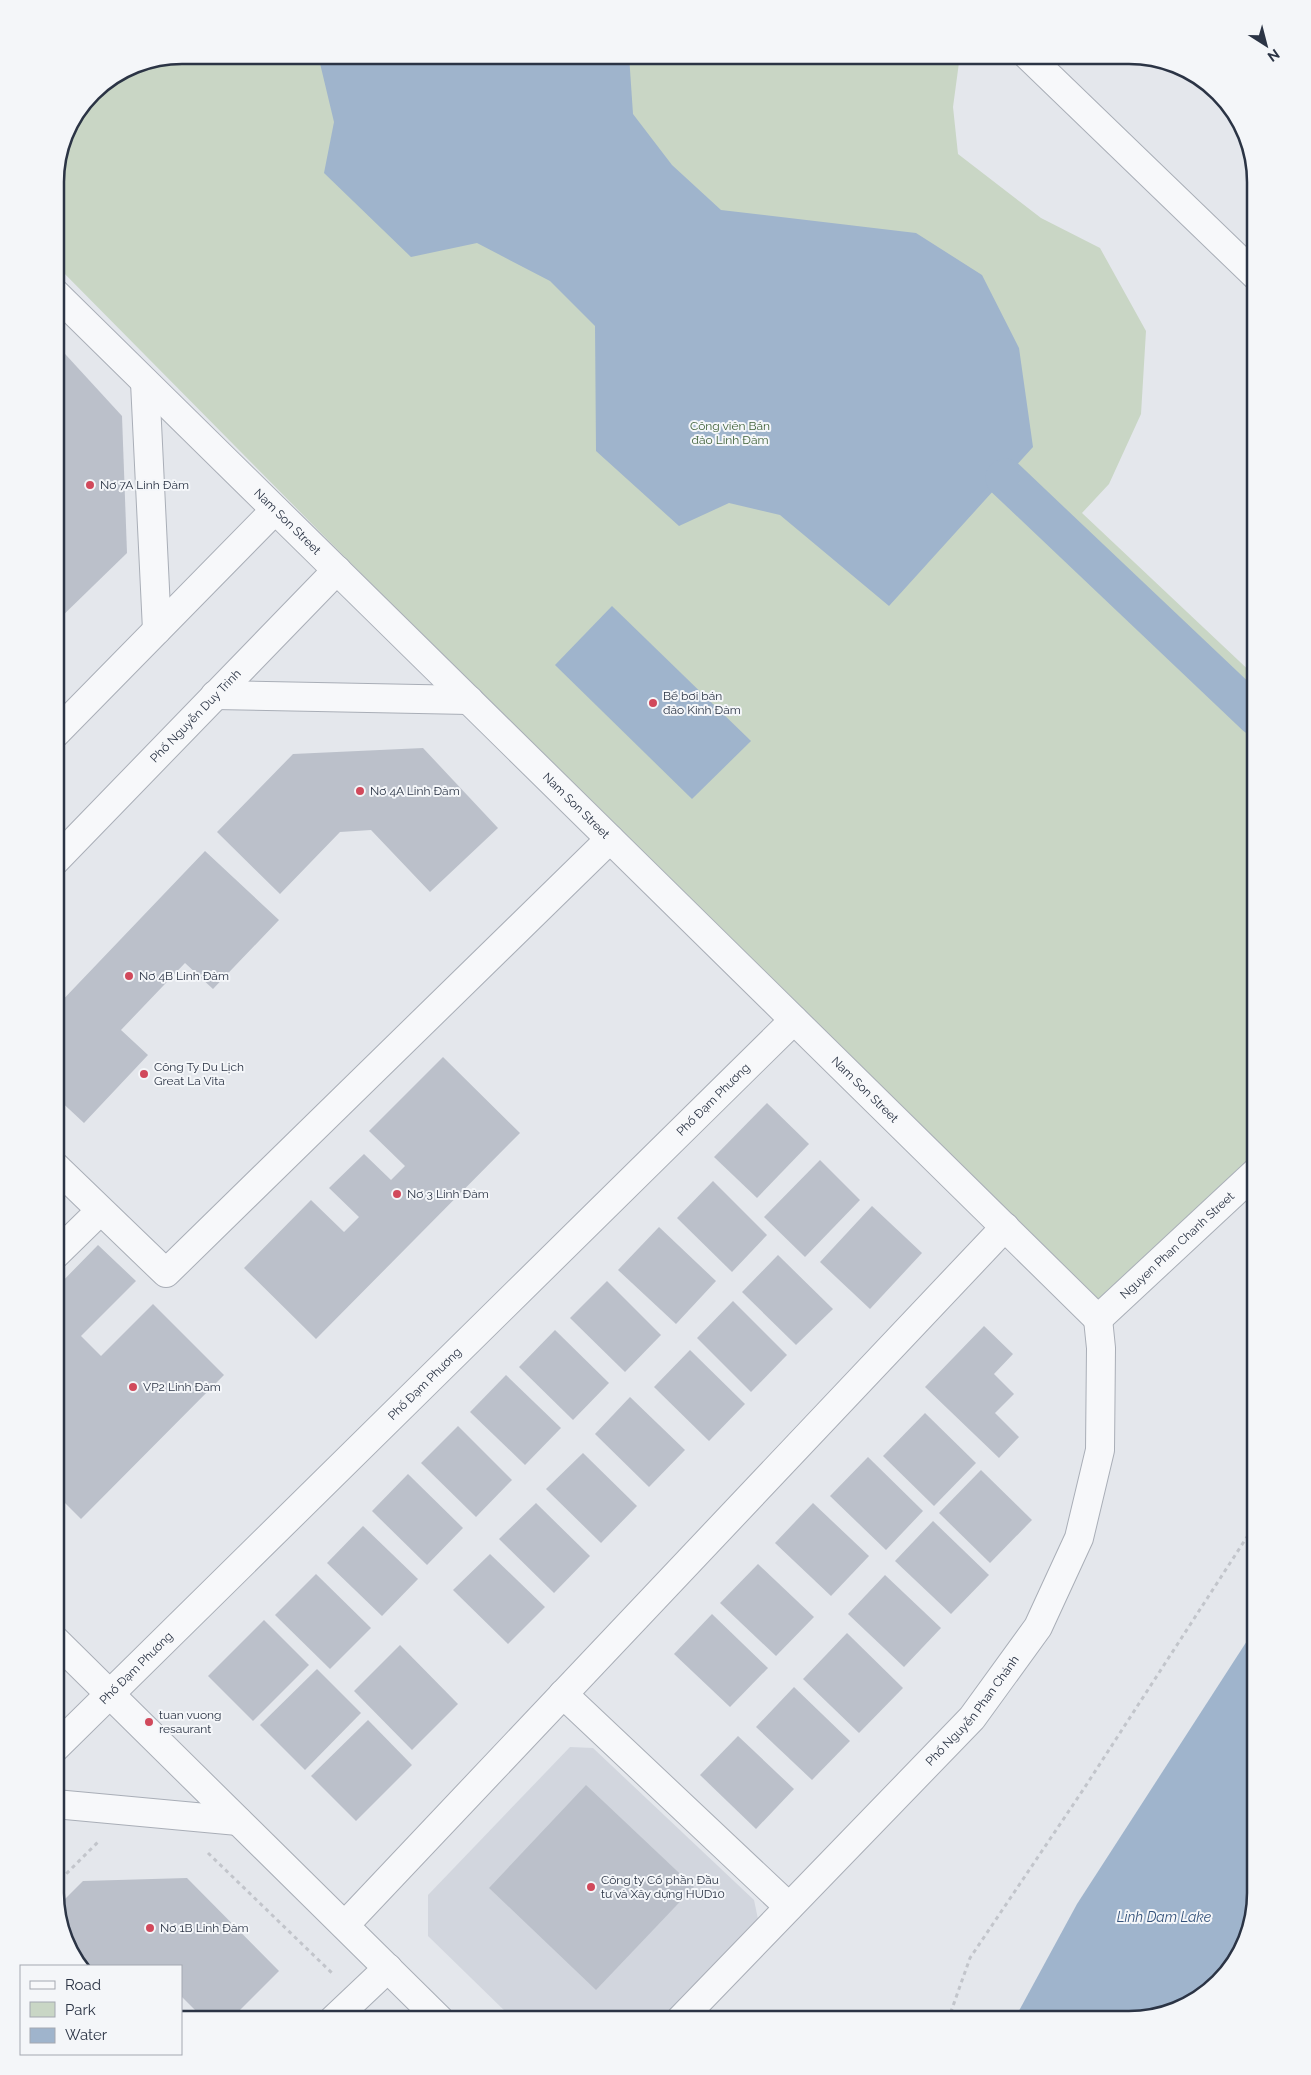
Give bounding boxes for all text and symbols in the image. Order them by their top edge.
north arrow [1241,20,1291,70]
text: N [1265,46,1283,65]
park label: Công viên Bán đảo Linh Đàm [690,419,770,447]
place label: Nơ 7A Linh Đàm [100,478,189,492]
marker: Nơ 7A Linh Đàm [84,479,96,491]
street label: Nam Son Street [251,486,324,557]
street label: Phố Nguyễn Duy Trinh [147,667,244,765]
place label: Bể bơi bán đảo Kinh Đàm [663,689,741,717]
marker: Bể bơi bán đảo Kinh Đàm [647,697,659,709]
street label: Nam Son Street [540,770,612,841]
place label: Nơ 4A Linh Đàm [370,784,460,798]
marker: Nơ 4A Linh Đàm [354,785,366,797]
place label: Nơ 4B Linh Đàm [139,969,229,983]
marker: Nơ 4B Linh Đàm [123,970,135,982]
street label: Nam Son Street [829,1054,901,1125]
place label: Công Ty Du Lịch Great La Vita [154,1060,244,1088]
street label: Phố Đạm Phương [674,1060,753,1139]
marker: Công Ty Du Lịch Great La Vita [138,1068,150,1080]
place label: Nơ 3 Linh Đàm [407,1187,489,1201]
marker: Nơ 3 Linh Đàm [391,1188,403,1200]
street label: Nguyen Phan Chanh Street [1117,1189,1237,1302]
street label: Phố Đạm Phương [385,1345,464,1423]
place label: VP2 Linh Đàm [143,1380,221,1394]
marker: VP2 Linh Đàm [127,1381,139,1393]
street label: Phố Đạm Phương [97,1629,176,1707]
street label: Phố Nguyễn Phan Chánh [923,1653,1022,1769]
place label: tuan vuong resaurant [159,1708,222,1736]
marker: tuan vuong resaurant [143,1716,155,1728]
place label: Công ty Cổ phần Đầu tư và Xây dựng HUD10 [601,1873,725,1901]
marker: Công ty Cổ phần Đầu tư và Xây dựng HUD10 [585,1881,597,1893]
water label: Linh Dam Lake [1117,1909,1212,1925]
place label: Nơ 1B Linh Đàm [160,1921,249,1935]
marker: Nơ 1B Linh Đàm [144,1922,156,1934]
legend [20,1965,182,2055]
text: Road [65,1976,101,1994]
text: Park [65,2001,96,2019]
text: Water [65,2026,108,2044]

